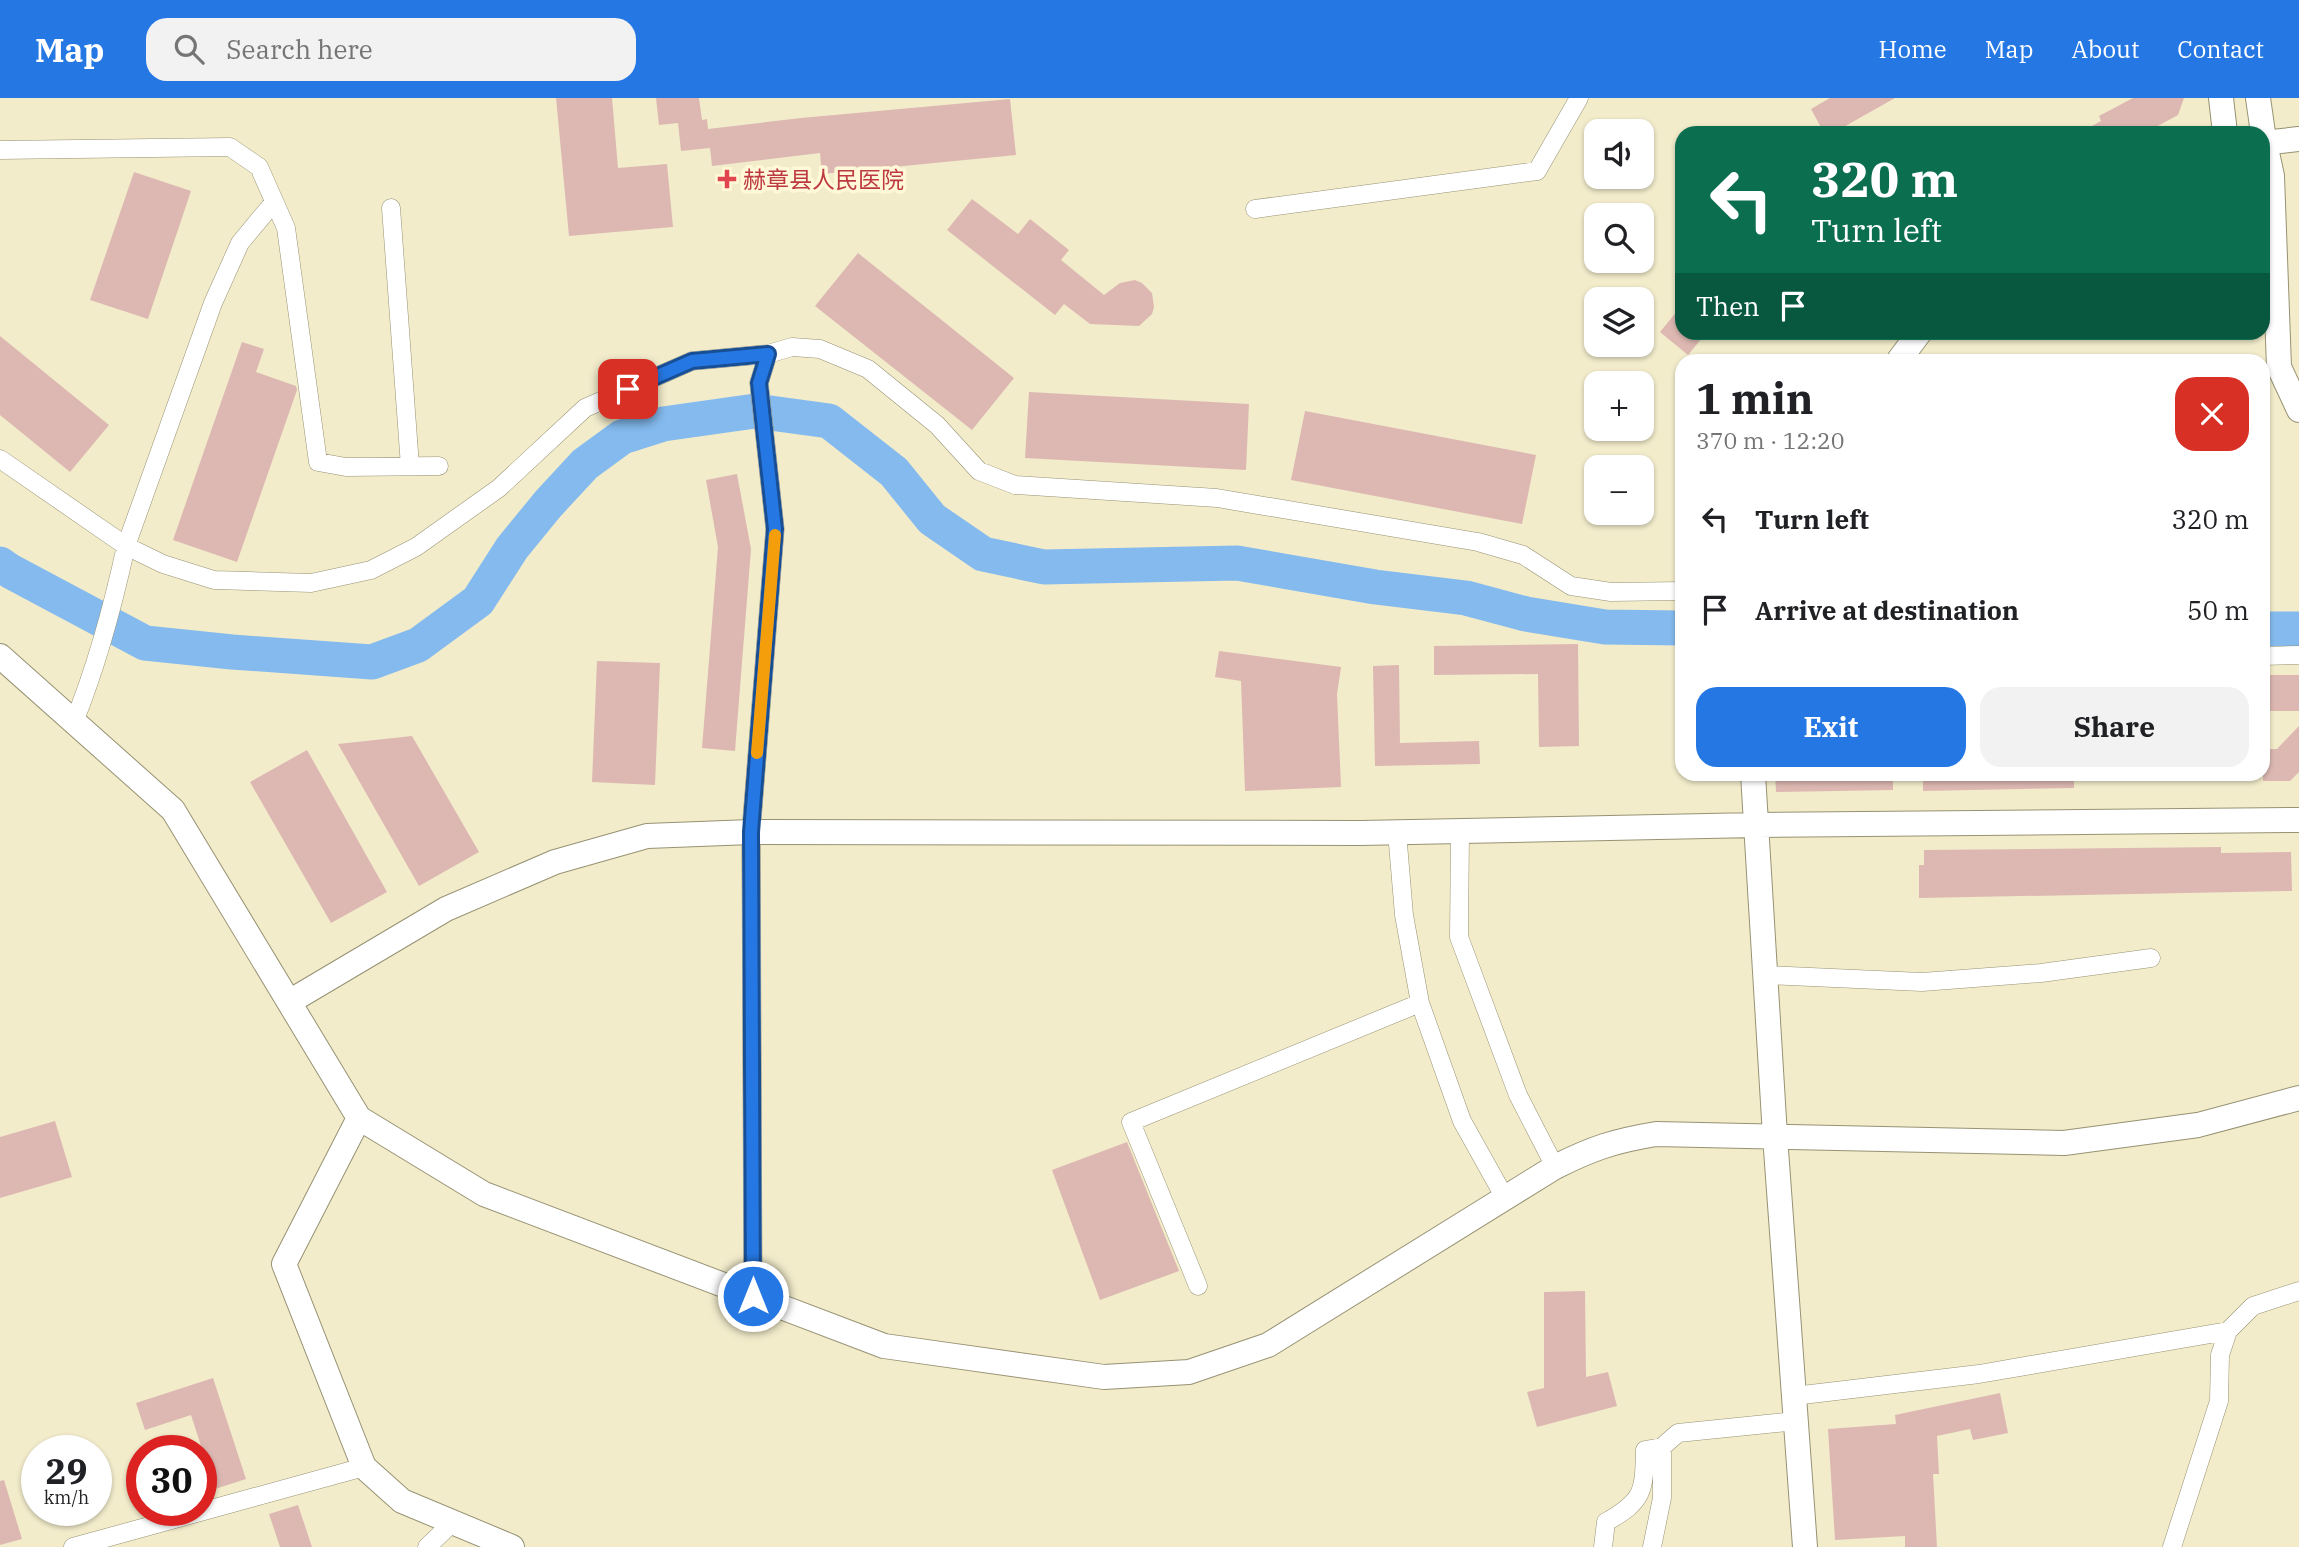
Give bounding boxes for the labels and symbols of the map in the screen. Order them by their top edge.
place label: 赫章县人民医院 [743,164,904,194]
marker: 赫章县人民医院 [717,169,737,189]
pin [598,359,658,419]
position arrow [716,1259,790,1333]
speed limit sign: 30 [126,1435,217,1526]

